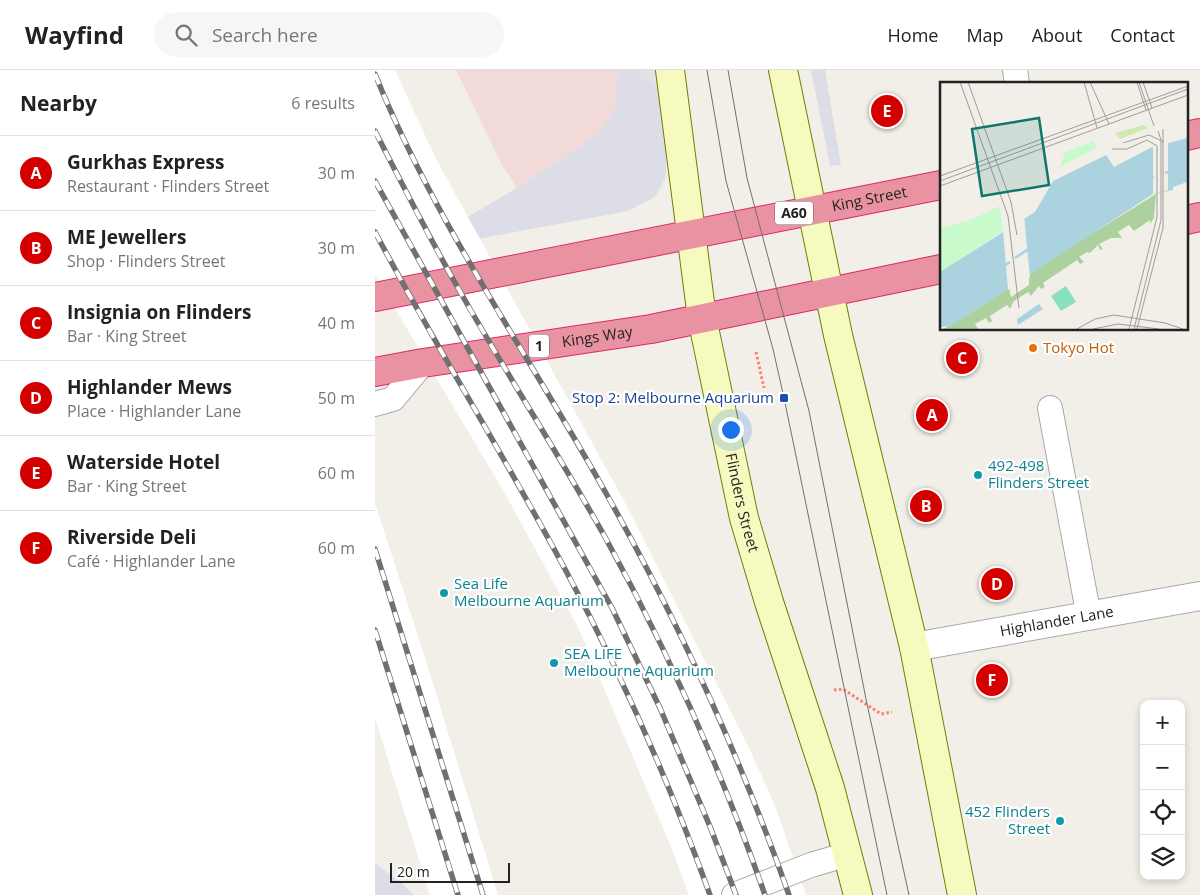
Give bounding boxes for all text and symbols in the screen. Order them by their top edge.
search box [154,12,504,57]
text: Wayfind [25,18,124,51]
icon: search [172,21,200,49]
text: Search here [212,22,318,48]
text: Home [888,23,938,47]
text: Map [966,23,1004,47]
text: About [1032,23,1082,47]
text: Contact [1110,23,1175,47]
inset map [940,82,1187,330]
text: Nearby [20,89,97,117]
text: 6 results [291,92,355,114]
pin: E [871,92,903,130]
text: Gurkhas Express [67,149,224,175]
text: A [30,162,42,184]
text: 30 m [318,162,355,184]
text: Restaurant · Flinders Street [67,175,269,197]
street label: King Street [830,181,909,215]
road number: A60 [775,202,813,224]
text: ME Jewellers [67,224,186,250]
text: B [31,237,41,259]
text: 30 m [318,237,355,259]
text: Shop · Flinders Street [67,250,225,272]
text: Insignia on Flinders [67,299,251,325]
text: C [31,312,41,334]
text: 40 m [318,312,355,334]
street label: Kings Way [560,321,634,351]
text: Bar · King Street [67,325,186,347]
road number: 1 [529,334,549,358]
place label: Tokyo Hot [1043,337,1114,357]
pin: C [946,339,978,377]
marker: Tokyo Hot [1027,342,1039,354]
text: Highlander Mews [67,374,232,400]
text: D [30,387,42,409]
text: 50 m [318,387,355,409]
place label: Stop 2: Melbourne Aquarium [572,387,774,407]
marker: Stop 2: Melbourne Aquarium [778,392,790,404]
pin: A [916,396,948,434]
text: Place · Highlander Lane [67,400,241,422]
your location [718,417,744,443]
text: Waterside Hotel [67,449,220,475]
street label: Flinders Street [722,451,765,554]
place label: 492-498 Flinders Street [988,455,1089,492]
text: E [32,462,40,484]
text: 60 m [318,462,355,484]
marker: 492-498 Flinders Street [972,469,984,481]
text: Bar · King Street [67,475,186,497]
pin: B [910,487,942,525]
text: Riverside Deli [67,524,196,550]
text: F [32,537,40,559]
text: 60 m [318,537,355,559]
text: Café · Highlander Lane [67,550,235,572]
pin: D [981,565,1013,603]
place label: Sea Life Melbourne Aquarium [454,573,604,610]
marker: Sea Life Melbourne Aquarium [438,587,450,599]
street label: Highlander Lane [998,601,1115,641]
place label: SEA LIFE Melbourne Aquarium [564,643,714,680]
marker: SEA LIFE Melbourne Aquarium [548,657,560,669]
pin: F [976,661,1008,699]
map controls [1140,700,1185,880]
button: + [1140,700,1185,745]
button: − [1140,745,1185,790]
button: locate [1140,790,1185,835]
place label: 452 Flinders Street [965,801,1050,838]
marker: 452 Flinders Street [1054,815,1066,827]
button: layers [1140,835,1185,880]
scale bar [390,860,510,883]
text: 20 m [397,862,430,881]

